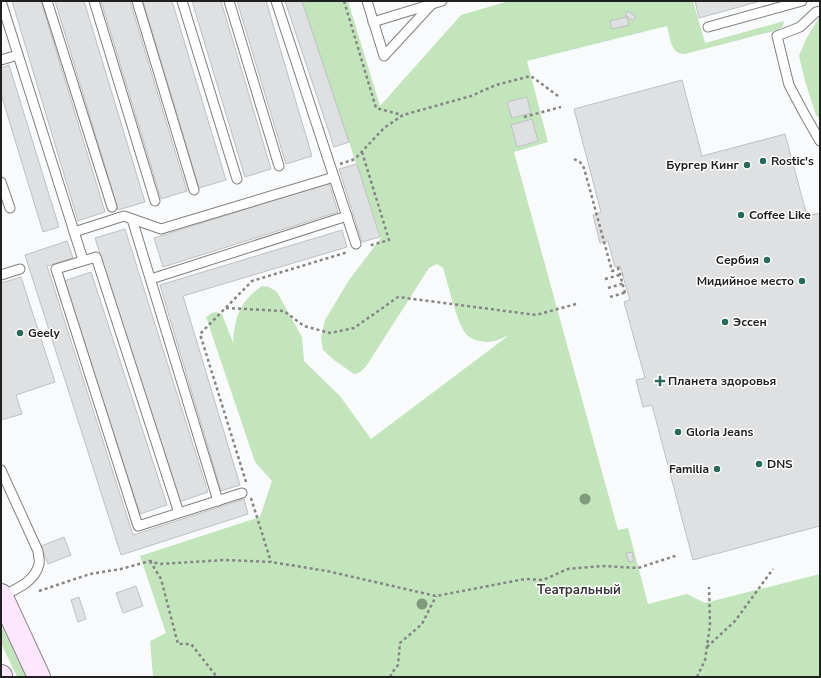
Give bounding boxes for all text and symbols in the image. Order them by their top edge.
place label: Rostic's [771,153,814,169]
marker: Rostic's [758,156,768,166]
place label: Бургер Кинг [666,157,740,173]
marker: Бургер Кинг [742,160,752,170]
place label: Coffee Like [749,207,811,223]
marker: Coffee Like [736,210,746,220]
place label: Сербия [716,252,759,268]
marker: Сербия [762,255,772,265]
place label: Мидийное место [697,273,794,289]
marker: Мидийное место [797,276,807,286]
place label: Эссен [733,314,767,330]
marker: Эссен [720,317,730,327]
place label: Geely [28,325,61,341]
marker: Geely [15,328,25,338]
place label: Планета здоровья [668,373,776,389]
marker: Планета здоровья [655,376,665,386]
place label: Gloria Jeans [686,424,753,440]
marker: Gloria Jeans [673,427,683,437]
place label: DNS [767,456,793,472]
marker: DNS [754,459,764,469]
place label: Familia [669,461,709,477]
marker: Familia [712,464,722,474]
district label: Театральный [537,581,621,599]

